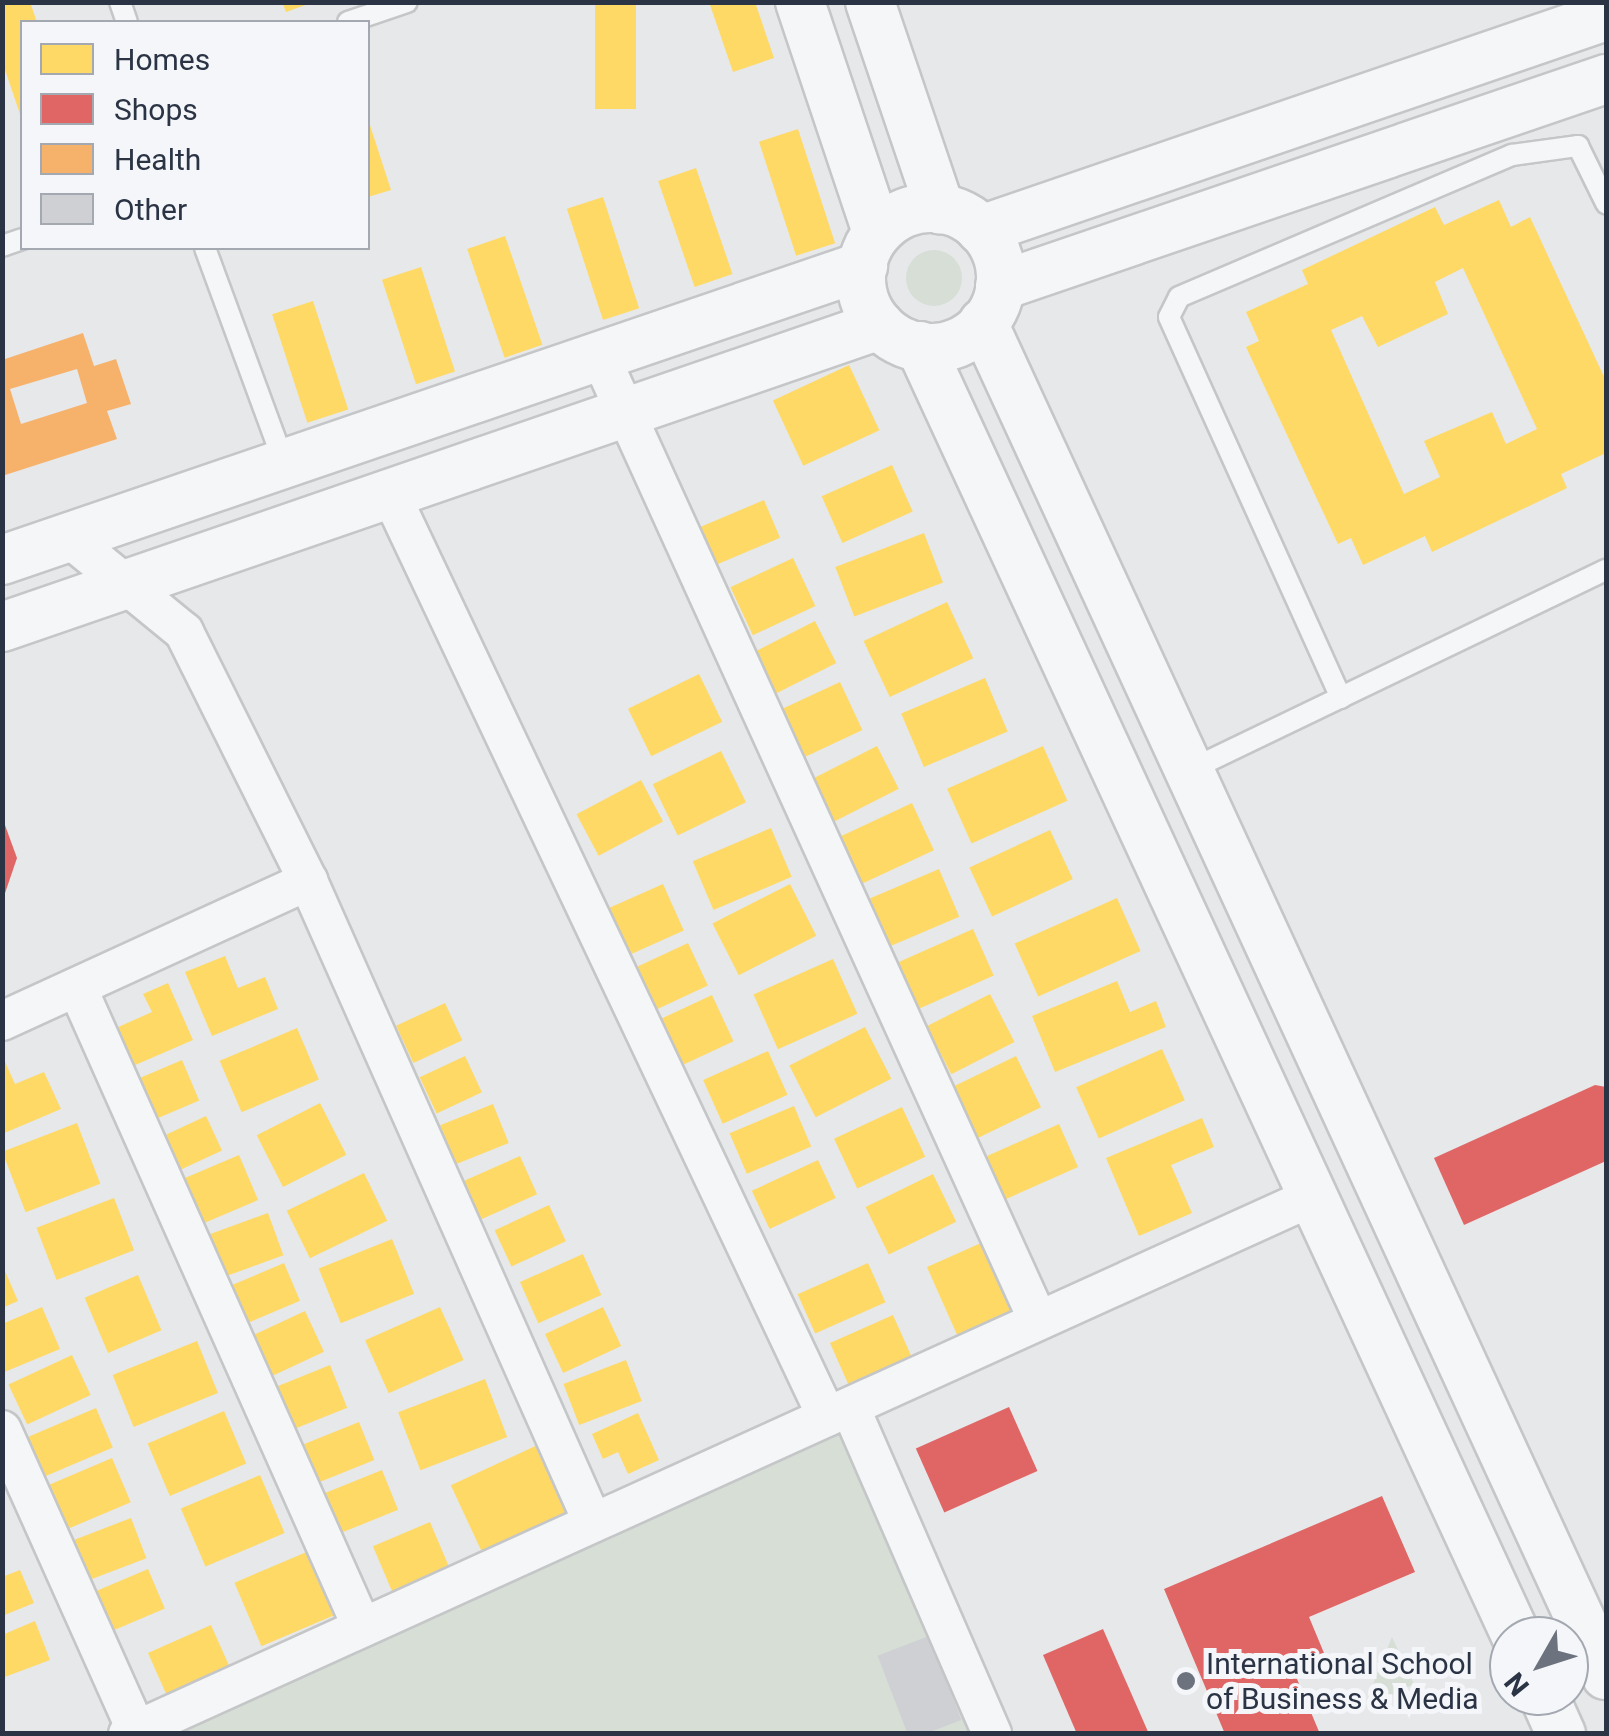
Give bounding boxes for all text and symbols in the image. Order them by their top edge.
legend [20,20,370,250]
text: Homes [114,42,210,77]
text: Shops [114,92,198,127]
text: Health [114,142,201,177]
text: Other [114,192,187,227]
north arrow [1489,1616,1589,1716]
place label: International School of Business & Media [1206,1646,1479,1716]
text: N [1498,1666,1536,1702]
marker: International School of Business & Media [1175,1670,1197,1692]

